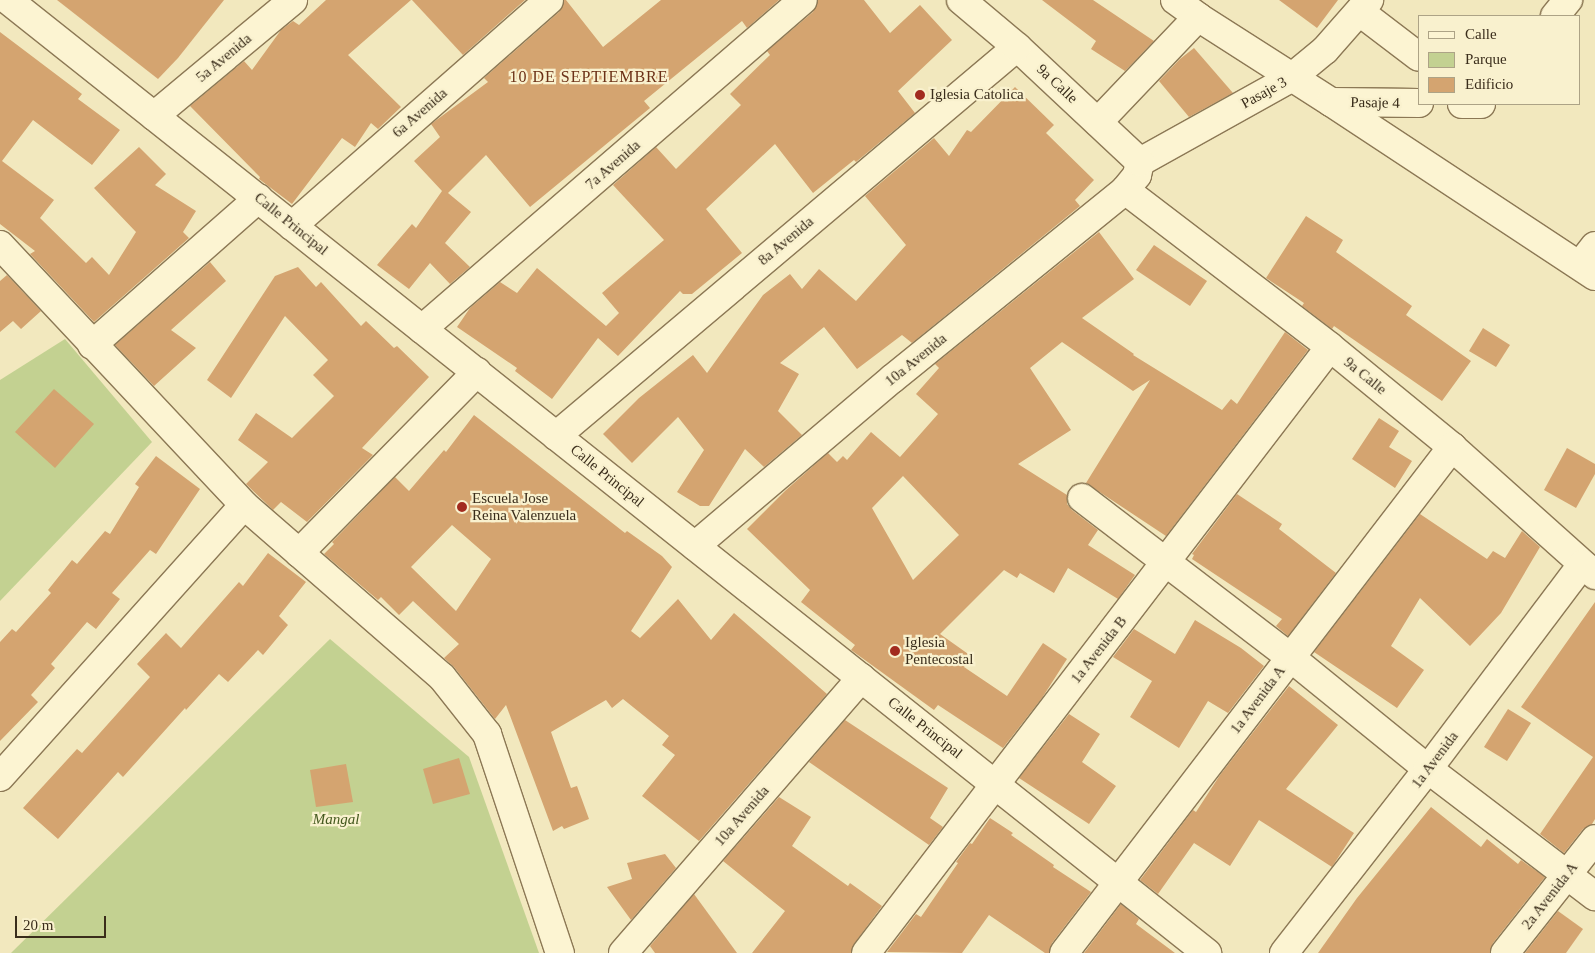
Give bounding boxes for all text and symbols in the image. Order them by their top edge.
legend [1418,15,1580,105]
text: Calle [1465,26,1497,42]
street label: 5a Avenida [192,29,256,87]
text: Parque [1465,51,1507,67]
street label: 9a Calle [1033,61,1081,107]
district label: 10 DE SEPTIEMBRE [507,67,671,87]
street label: Pasaje 3 [1238,73,1290,113]
text: Edificio [1465,76,1513,92]
street label: 6a Avenida [389,84,451,142]
place label: Iglesia Catolica [930,86,1024,104]
marker: Iglesia Catolica [914,89,926,101]
street label: Pasaje 4 [1350,94,1400,112]
street label: 7a Avenida [582,136,644,194]
street label: Calle Principal [251,189,331,259]
street label: 8a Avenida [754,212,818,270]
street label: 10a Avenida [881,329,951,391]
street label: 9a Calle [1340,353,1390,399]
street label: Calle Principal [567,441,647,511]
place label: Escuela Jose Reina Valenzuela [472,489,577,524]
marker: Escuela Jose Reina Valenzuela [456,501,468,513]
street label: 1a Avenida B [1067,612,1131,688]
place label: Iglesia Pentecostal [905,633,973,668]
marker: Iglesia Pentecostal [889,645,901,657]
street label: 1a Avenida A [1226,662,1290,738]
street label: Calle Principal [884,693,966,763]
street label: 1a Avenida [1407,728,1463,792]
street label: 10a Avenida [711,782,773,850]
park label: Mangal [313,811,359,829]
street label: 2a Avenida A [1518,858,1582,934]
scale bar [18,906,109,938]
text: 20 m [23,917,53,933]

